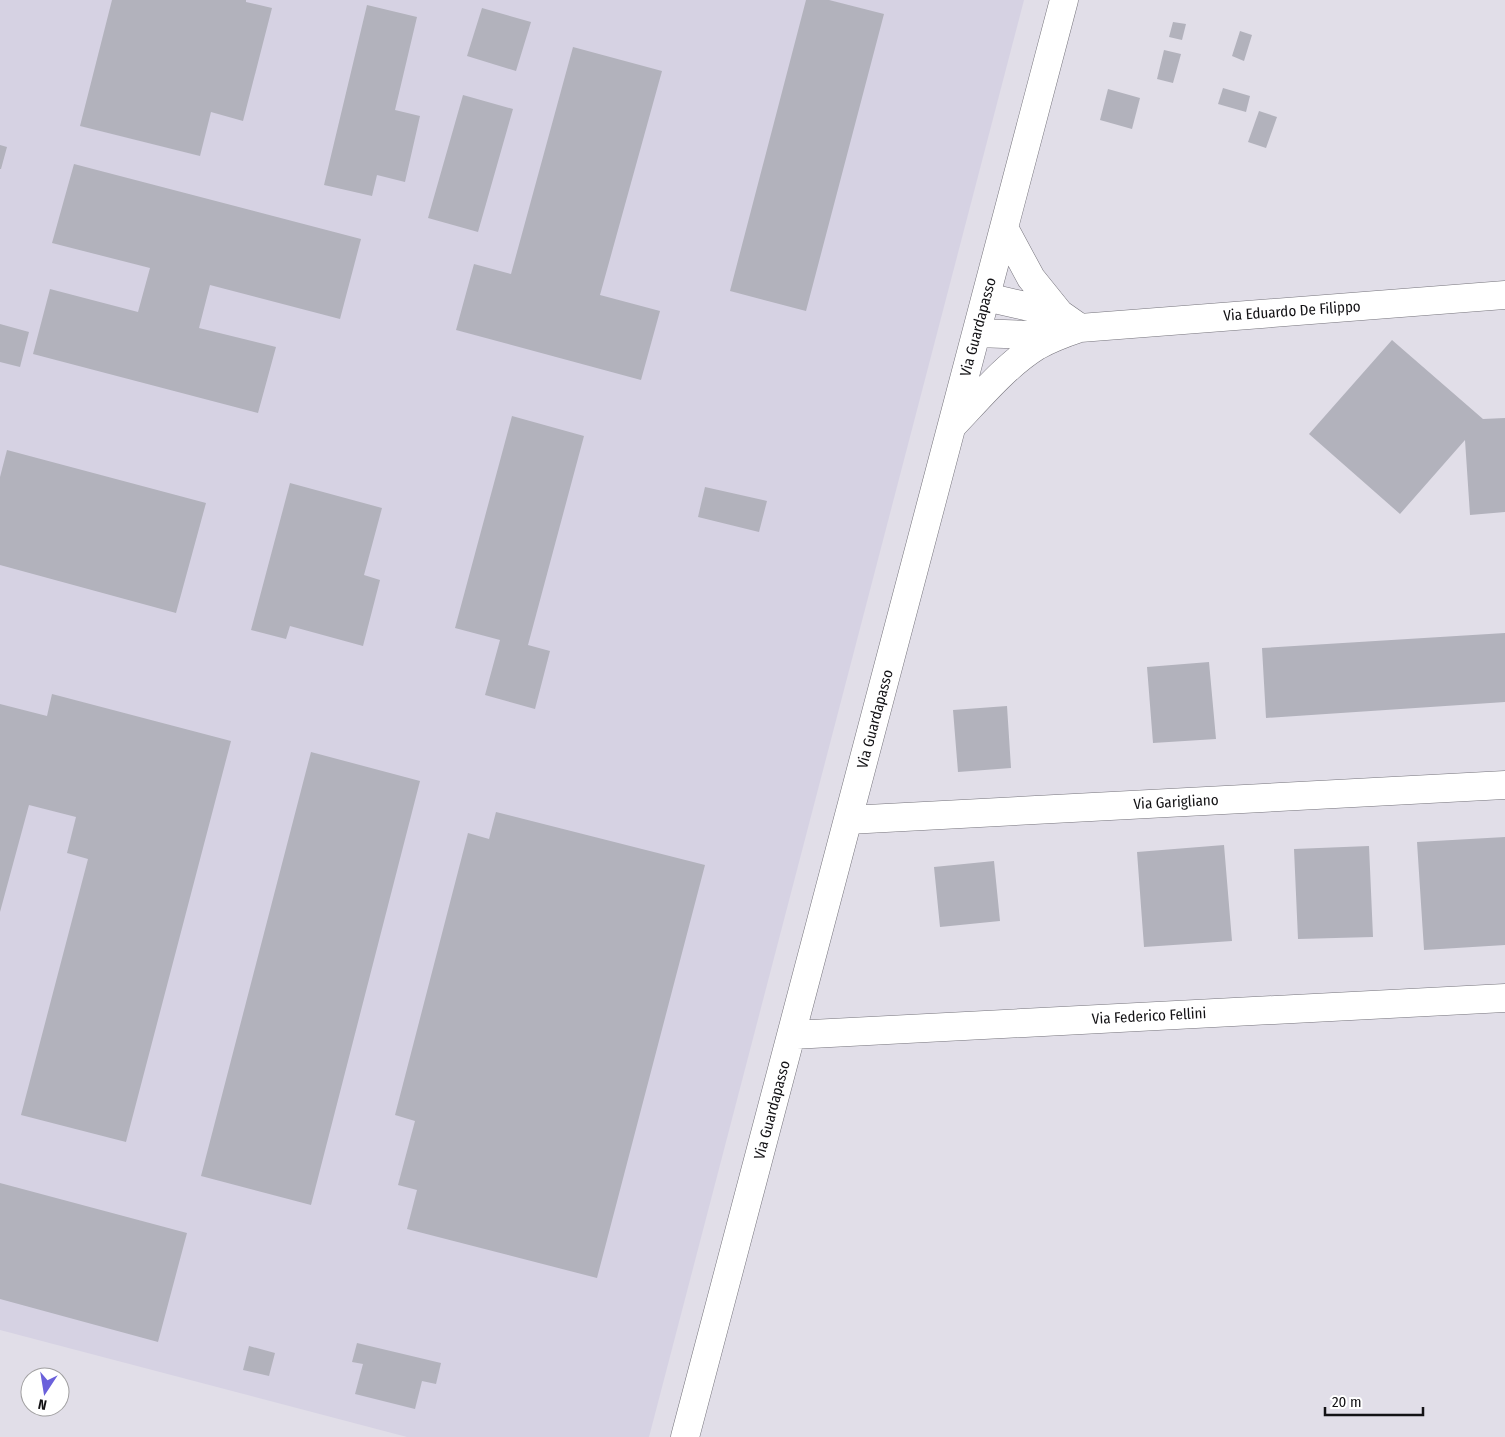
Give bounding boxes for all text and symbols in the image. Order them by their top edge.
street label: Via Guardapasso [956,275,1000,379]
street label: Via Eduardo De Filippo [1223,297,1361,325]
street label: Via Guardapasso [853,667,897,771]
street label: Via Garigliano [1133,791,1219,813]
street label: Via Federico Fellini [1091,1004,1207,1028]
street label: Via Guardapasso [750,1058,794,1162]
north arrow [20,1367,70,1417]
scale bar [1325,1384,1422,1416]
text: 20 m [1332,1393,1362,1411]
text: N [37,1395,48,1413]

